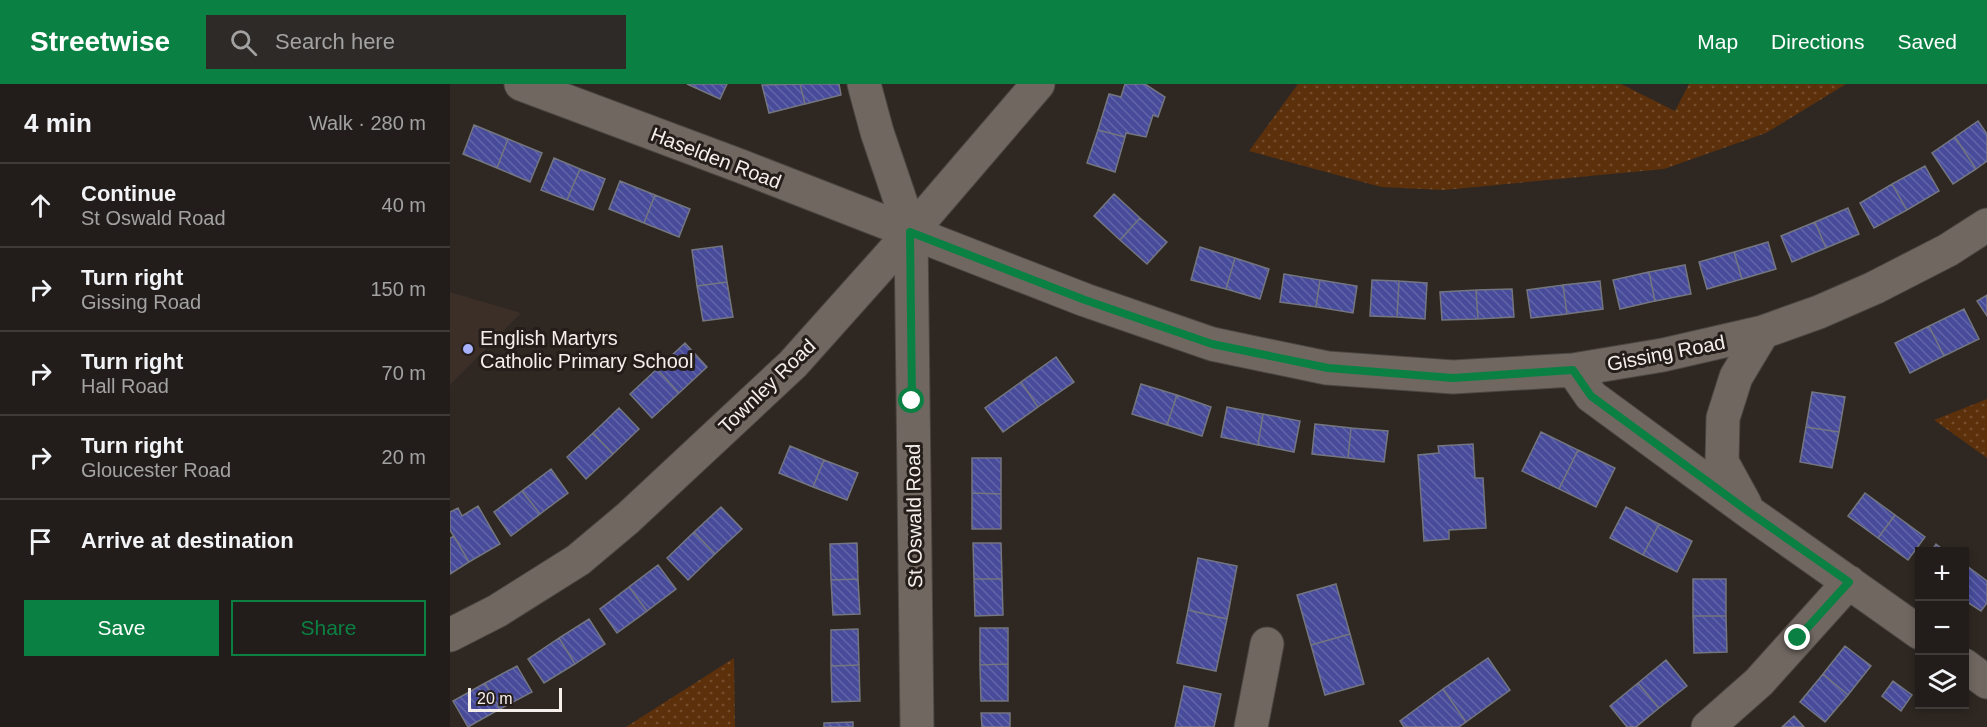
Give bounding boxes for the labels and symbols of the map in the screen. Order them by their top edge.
street label: Haselden Road [648,123,784,193]
place label: English Martyrs Catholic Primary School [480,327,693,372]
street label: Gissing Road [1605,331,1727,375]
street label: Townley Road [714,334,820,438]
marker: English Martyrs Catholic Primary School [461,342,475,356]
route start [898,387,924,413]
street label: St Oswald Road [902,444,926,588]
route end [1784,624,1810,650]
scale bar [468,685,562,712]

